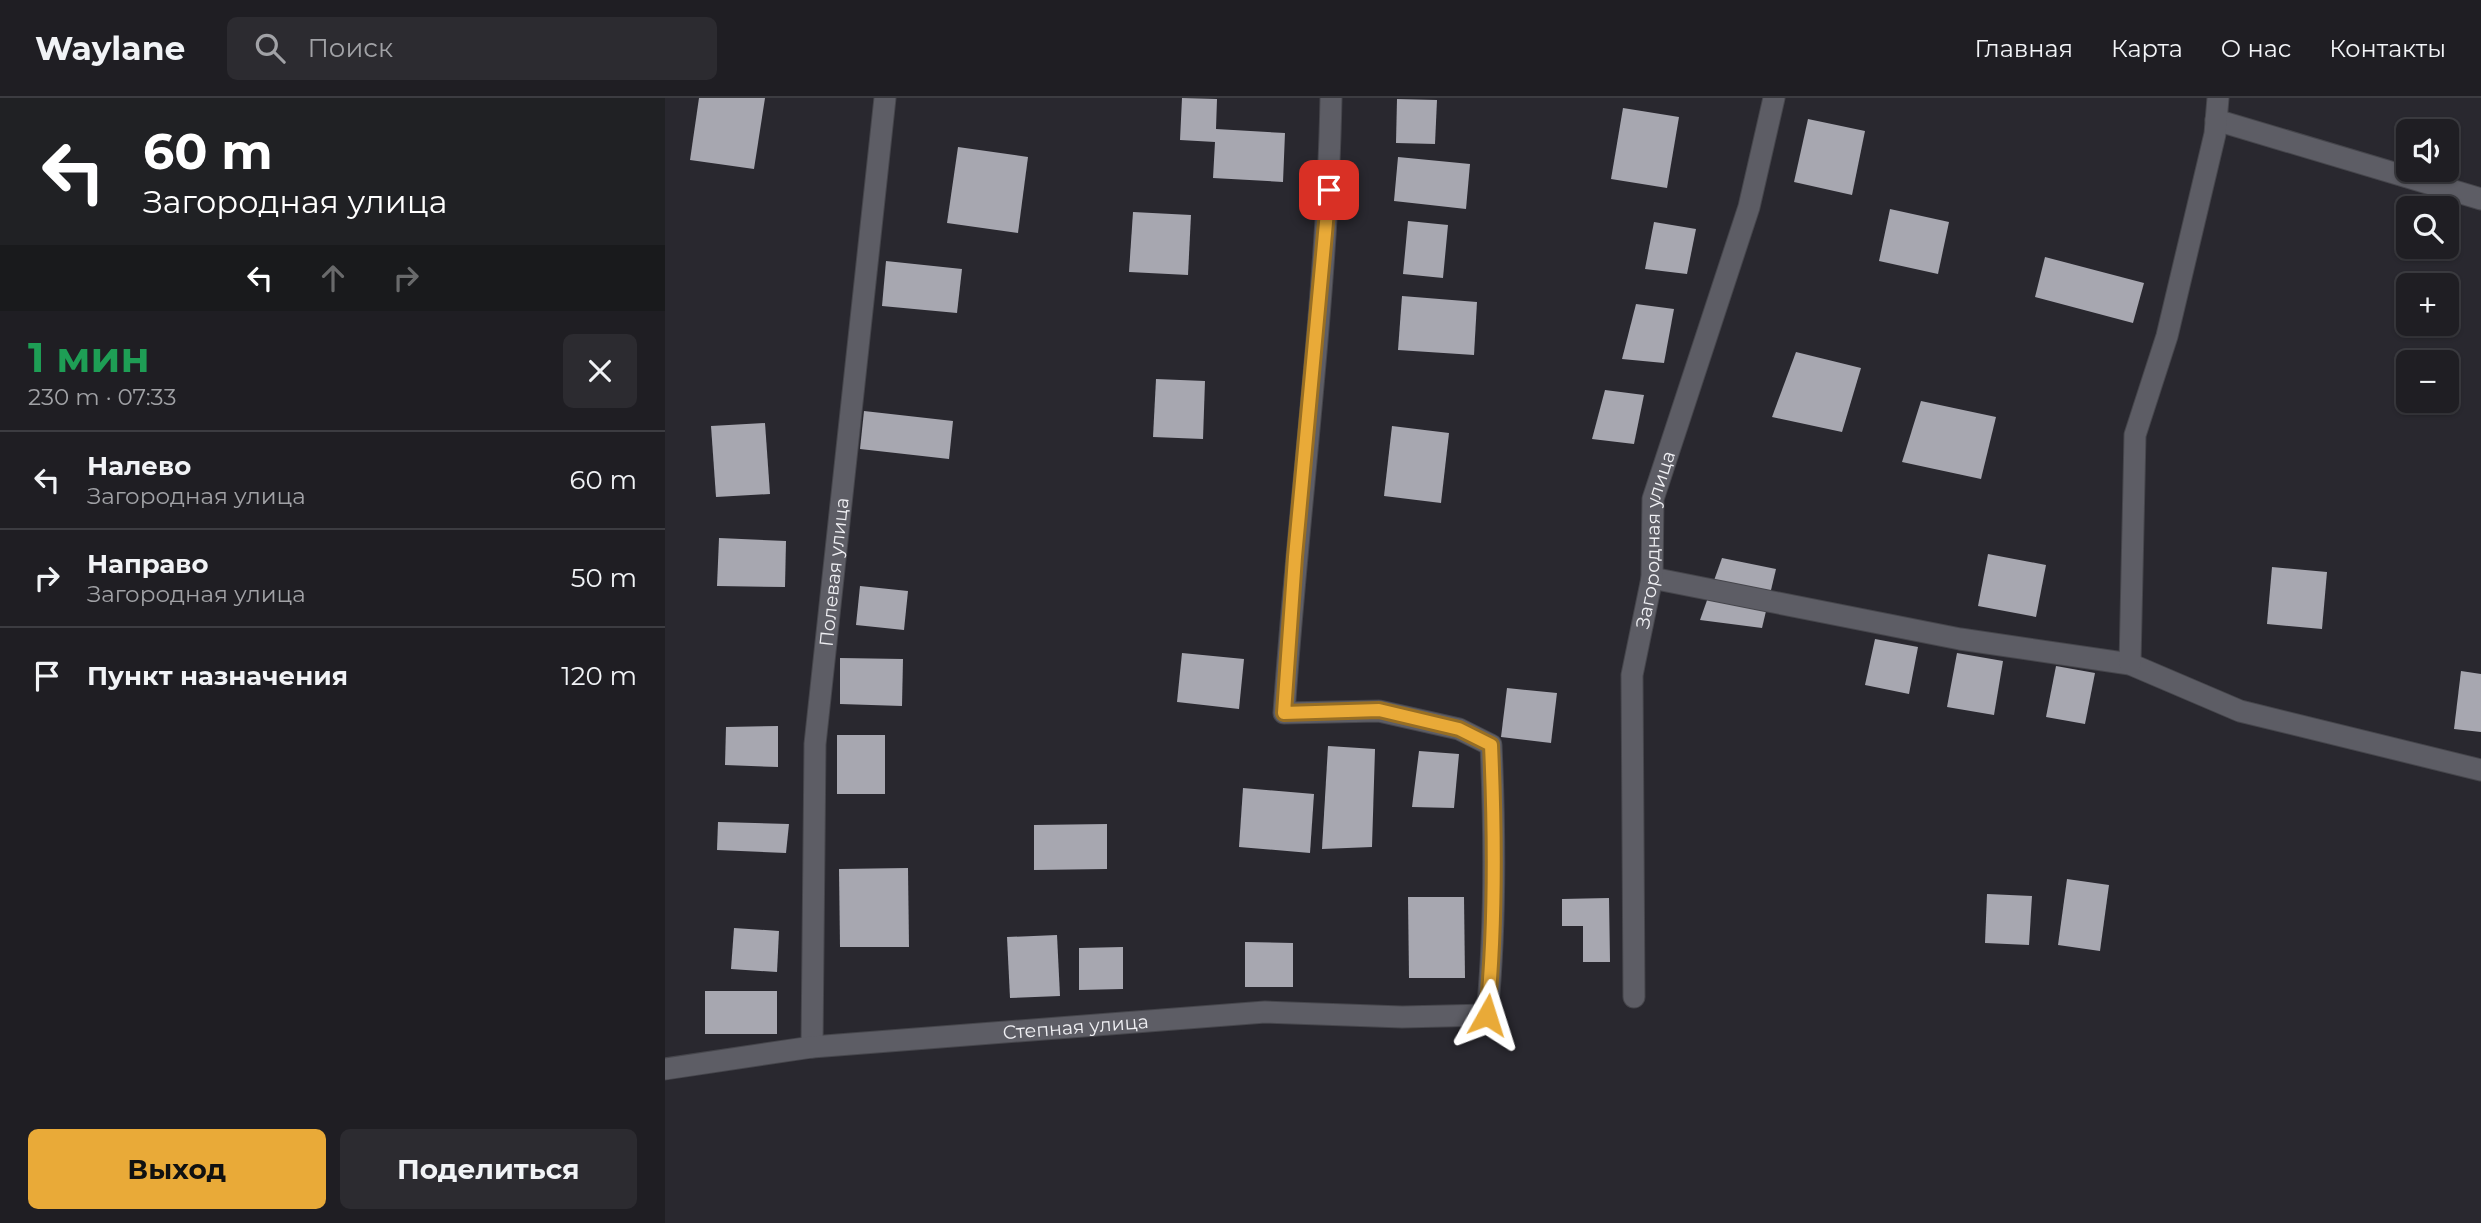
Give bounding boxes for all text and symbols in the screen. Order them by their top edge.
search box [227,17,717,80]
text: Waylane [35,28,185,68]
icon: search [251,29,289,67]
text: Поиск [307,32,393,64]
text: Главная [1975,34,2073,63]
text: Карта [2111,34,2183,63]
text: О нас [2221,34,2291,63]
text: Контакты [2329,34,2446,63]
map controls [2396,119,2459,413]
button: sound [2396,119,2459,182]
text: 60 m [143,122,273,181]
icon: left [28,126,119,217]
pin [1299,160,1359,220]
icon: arrive [1310,171,1348,209]
text: Загородная улица [143,182,447,221]
button: search [2396,196,2459,259]
icon: left [241,259,279,297]
icon: ahead [314,259,352,297]
icon: right [387,259,425,297]
button: + [2396,273,2459,336]
text: 1 мин [28,331,150,383]
button: close [563,334,637,408]
button: − [2396,350,2459,413]
text: 230 m · 07:33 [28,383,176,411]
street label: Загородная улица [1630,448,1680,631]
text: Налево [87,450,191,482]
icon: left [28,461,66,499]
text: 60 m [570,464,637,496]
text: Загородная улица [87,482,306,510]
street label: Полевая улица [814,496,853,648]
text: Направо [87,548,208,580]
icon: right [28,559,66,597]
text: 50 m [571,562,637,594]
text: Загородная улица [87,580,306,608]
icon: arrive [28,657,66,695]
text: Пункт назначения [87,660,348,692]
text: 120 m [561,660,637,692]
position arrow [1450,978,1524,1052]
street label: Степная улица [1002,1010,1149,1044]
button: Выход [28,1129,326,1209]
button: Поделиться [340,1129,637,1209]

